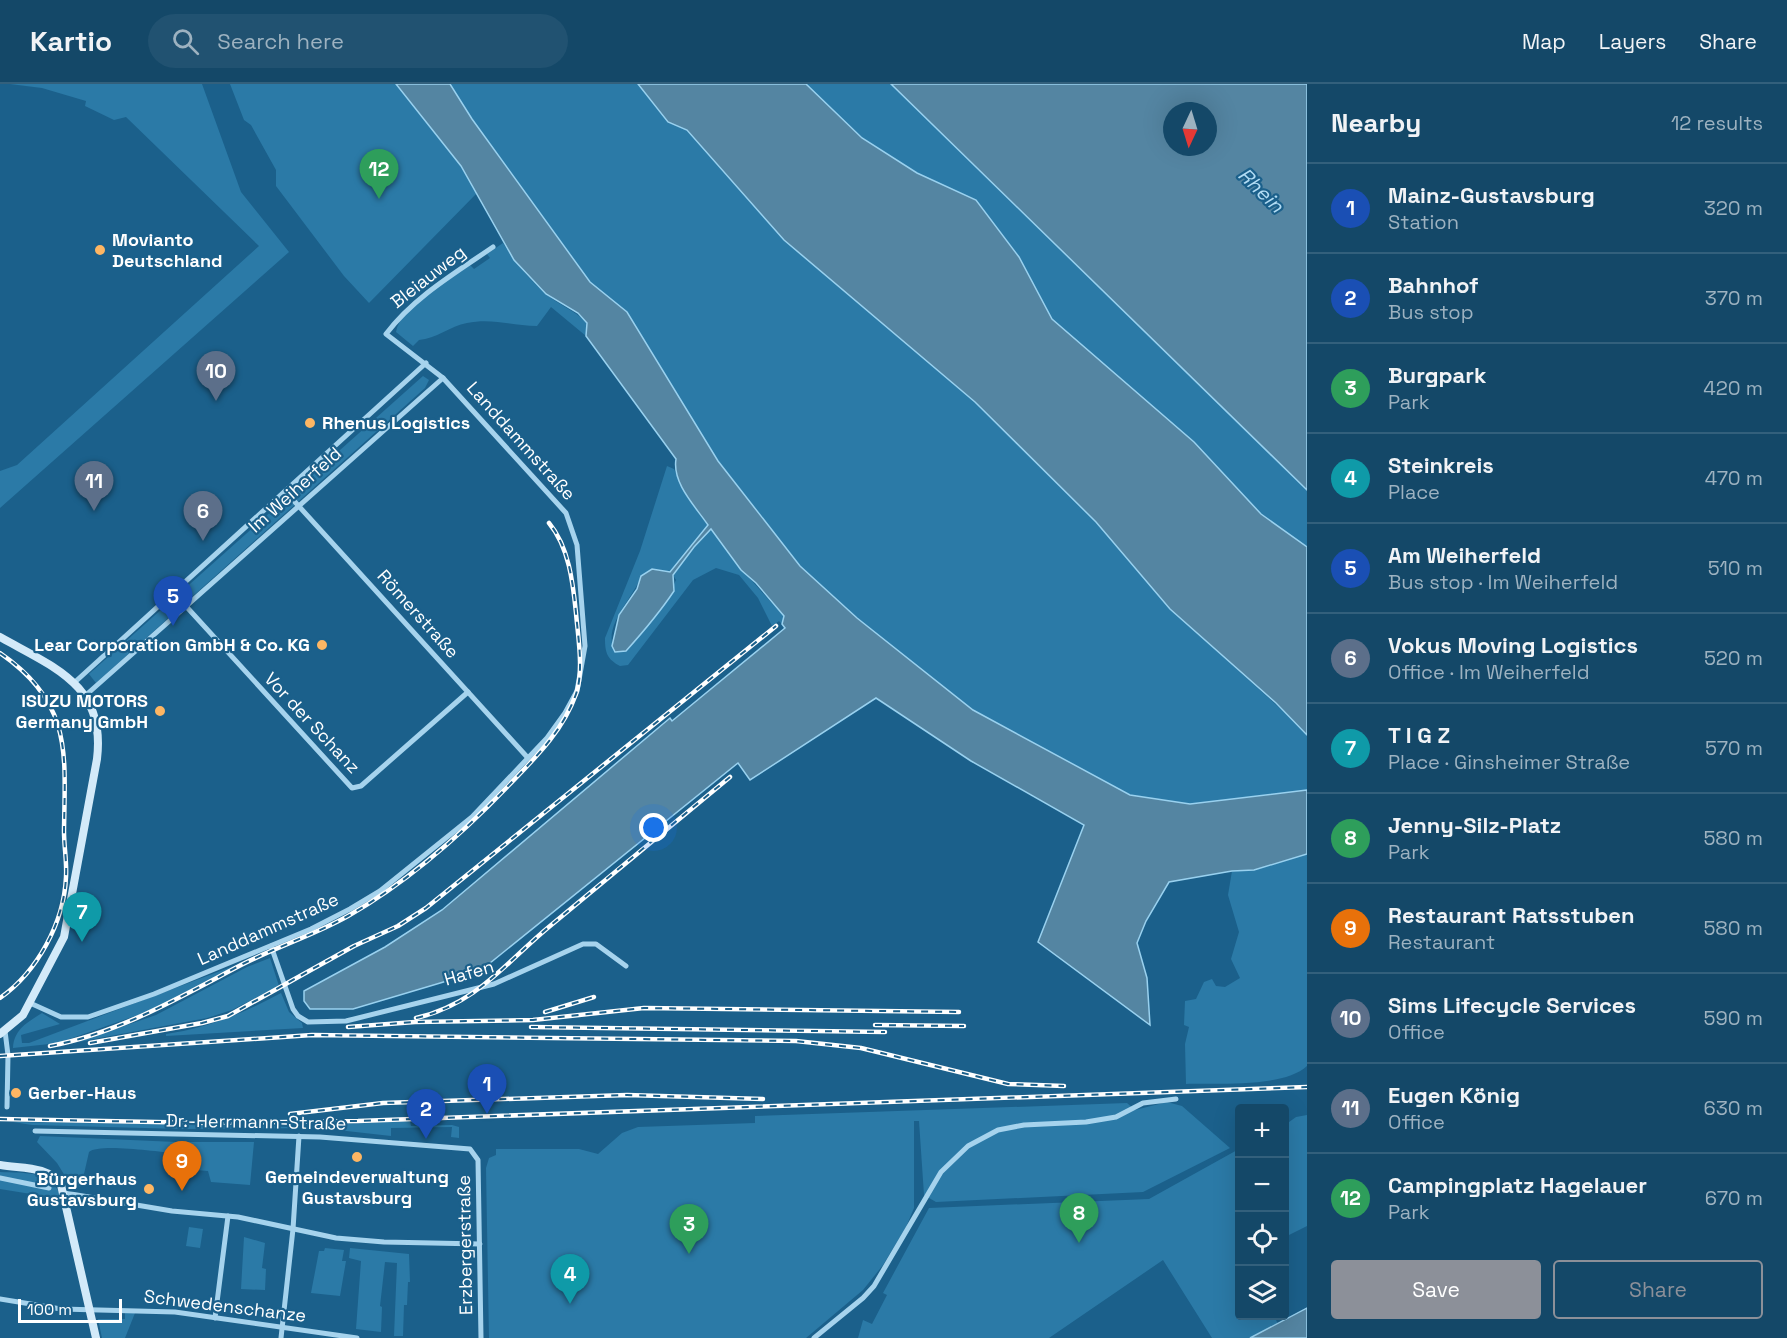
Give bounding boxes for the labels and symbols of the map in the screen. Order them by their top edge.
north arrow [1163,102,1217,156]
pin: 12 [360,150,398,199]
water label: Rhein [1233,162,1290,219]
place label: Movianto Deutschland [112,228,223,272]
street label: Bleiauweg [386,240,470,313]
marker: Movianto Deutschland [93,243,107,257]
pin: 10 [196,352,236,401]
street label: Landdammstraße [462,376,581,505]
place label: Rhenus Logistics [322,411,470,434]
marker: Rhenus Logistics [303,416,317,430]
street label: Im Weiherfeld [243,442,346,538]
pin: 11 [74,462,113,511]
pin: 6 [184,492,222,541]
street label: Römerstraße [372,565,464,663]
pin: 5 [154,576,192,626]
place label: Lear Corporation GmbH & Co. KG [34,633,310,656]
marker: Lear Corporation GmbH & Co. KG [315,638,329,652]
street label: Vor der Schanz [260,667,365,778]
place label: ISUZU MOTORS Germany GmbH [16,689,148,733]
marker: ISUZU MOTORS Germany GmbH [153,704,167,718]
your location [639,813,668,842]
street label: Landdammstraße [194,887,342,970]
pin: 7 [62,892,101,942]
street label: Hafen [441,954,496,991]
pin: 1 [468,1064,506,1114]
place label: Gerber-Haus [28,1081,136,1104]
marker: Gerber-Haus [9,1086,23,1100]
pin: 2 [406,1090,446,1139]
street label: Dr.-Herrmann-Straße [166,1108,346,1135]
pin: 9 [162,1142,201,1191]
marker: Gemeindeverwaltung Gustavsburg [350,1150,364,1164]
place label: Gemeindeverwaltung Gustavsburg [265,1165,449,1209]
place label: Bürgerhaus Gustavsburg [27,1167,137,1211]
street label: Erzbergerstraße [452,1175,477,1315]
marker: Bürgerhaus Gustavsburg [142,1182,156,1196]
pin: 8 [1060,1194,1098,1243]
pin: 3 [670,1204,708,1254]
pin: 4 [550,1254,590,1304]
street label: Schwedenschanze [143,1284,307,1327]
scale bar [18,1296,122,1324]

